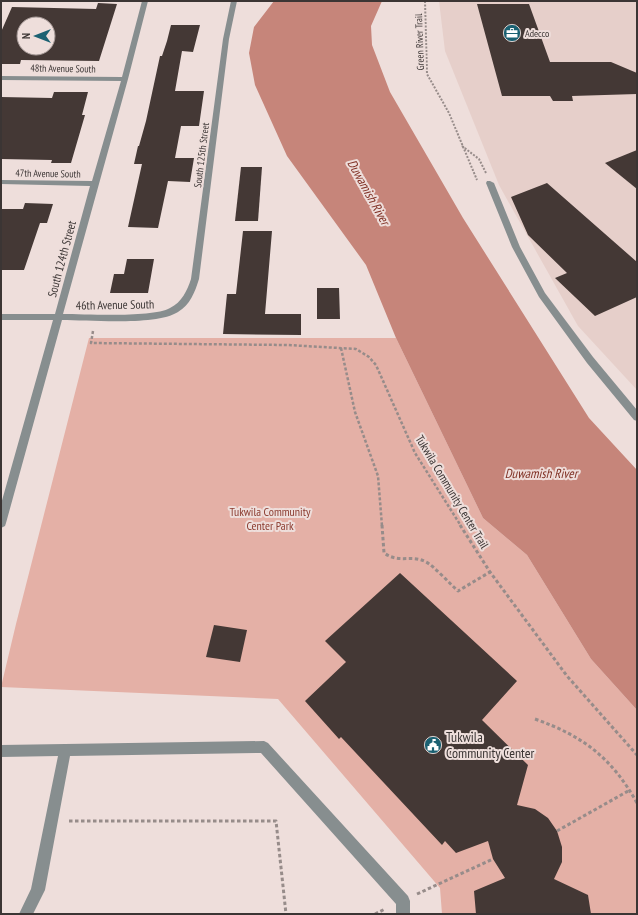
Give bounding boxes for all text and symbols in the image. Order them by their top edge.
street label: Green River Trail [412,13,427,71]
north arrow [16,16,56,56]
office icon: Adecco [502,23,522,43]
place label: Adecco [525,27,549,40]
text: N [19,33,33,39]
street label: 48th Avenue South [30,61,96,76]
street label: South 125th Street [191,121,212,188]
water label: Duwamish River [344,156,395,230]
street label: 47th Avenue South [15,166,81,181]
street label: South 124th Street [44,218,79,299]
street label: 46th Avenue South [76,296,154,313]
street label: Tukwila Community Center Trail [413,432,492,551]
water label: Duwamish River [505,465,580,482]
park label: Tukwila Community Center Park [230,504,311,533]
place label: Tukwila Community Center [446,728,535,762]
public building icon: Tukwila Community Center [423,735,443,755]

